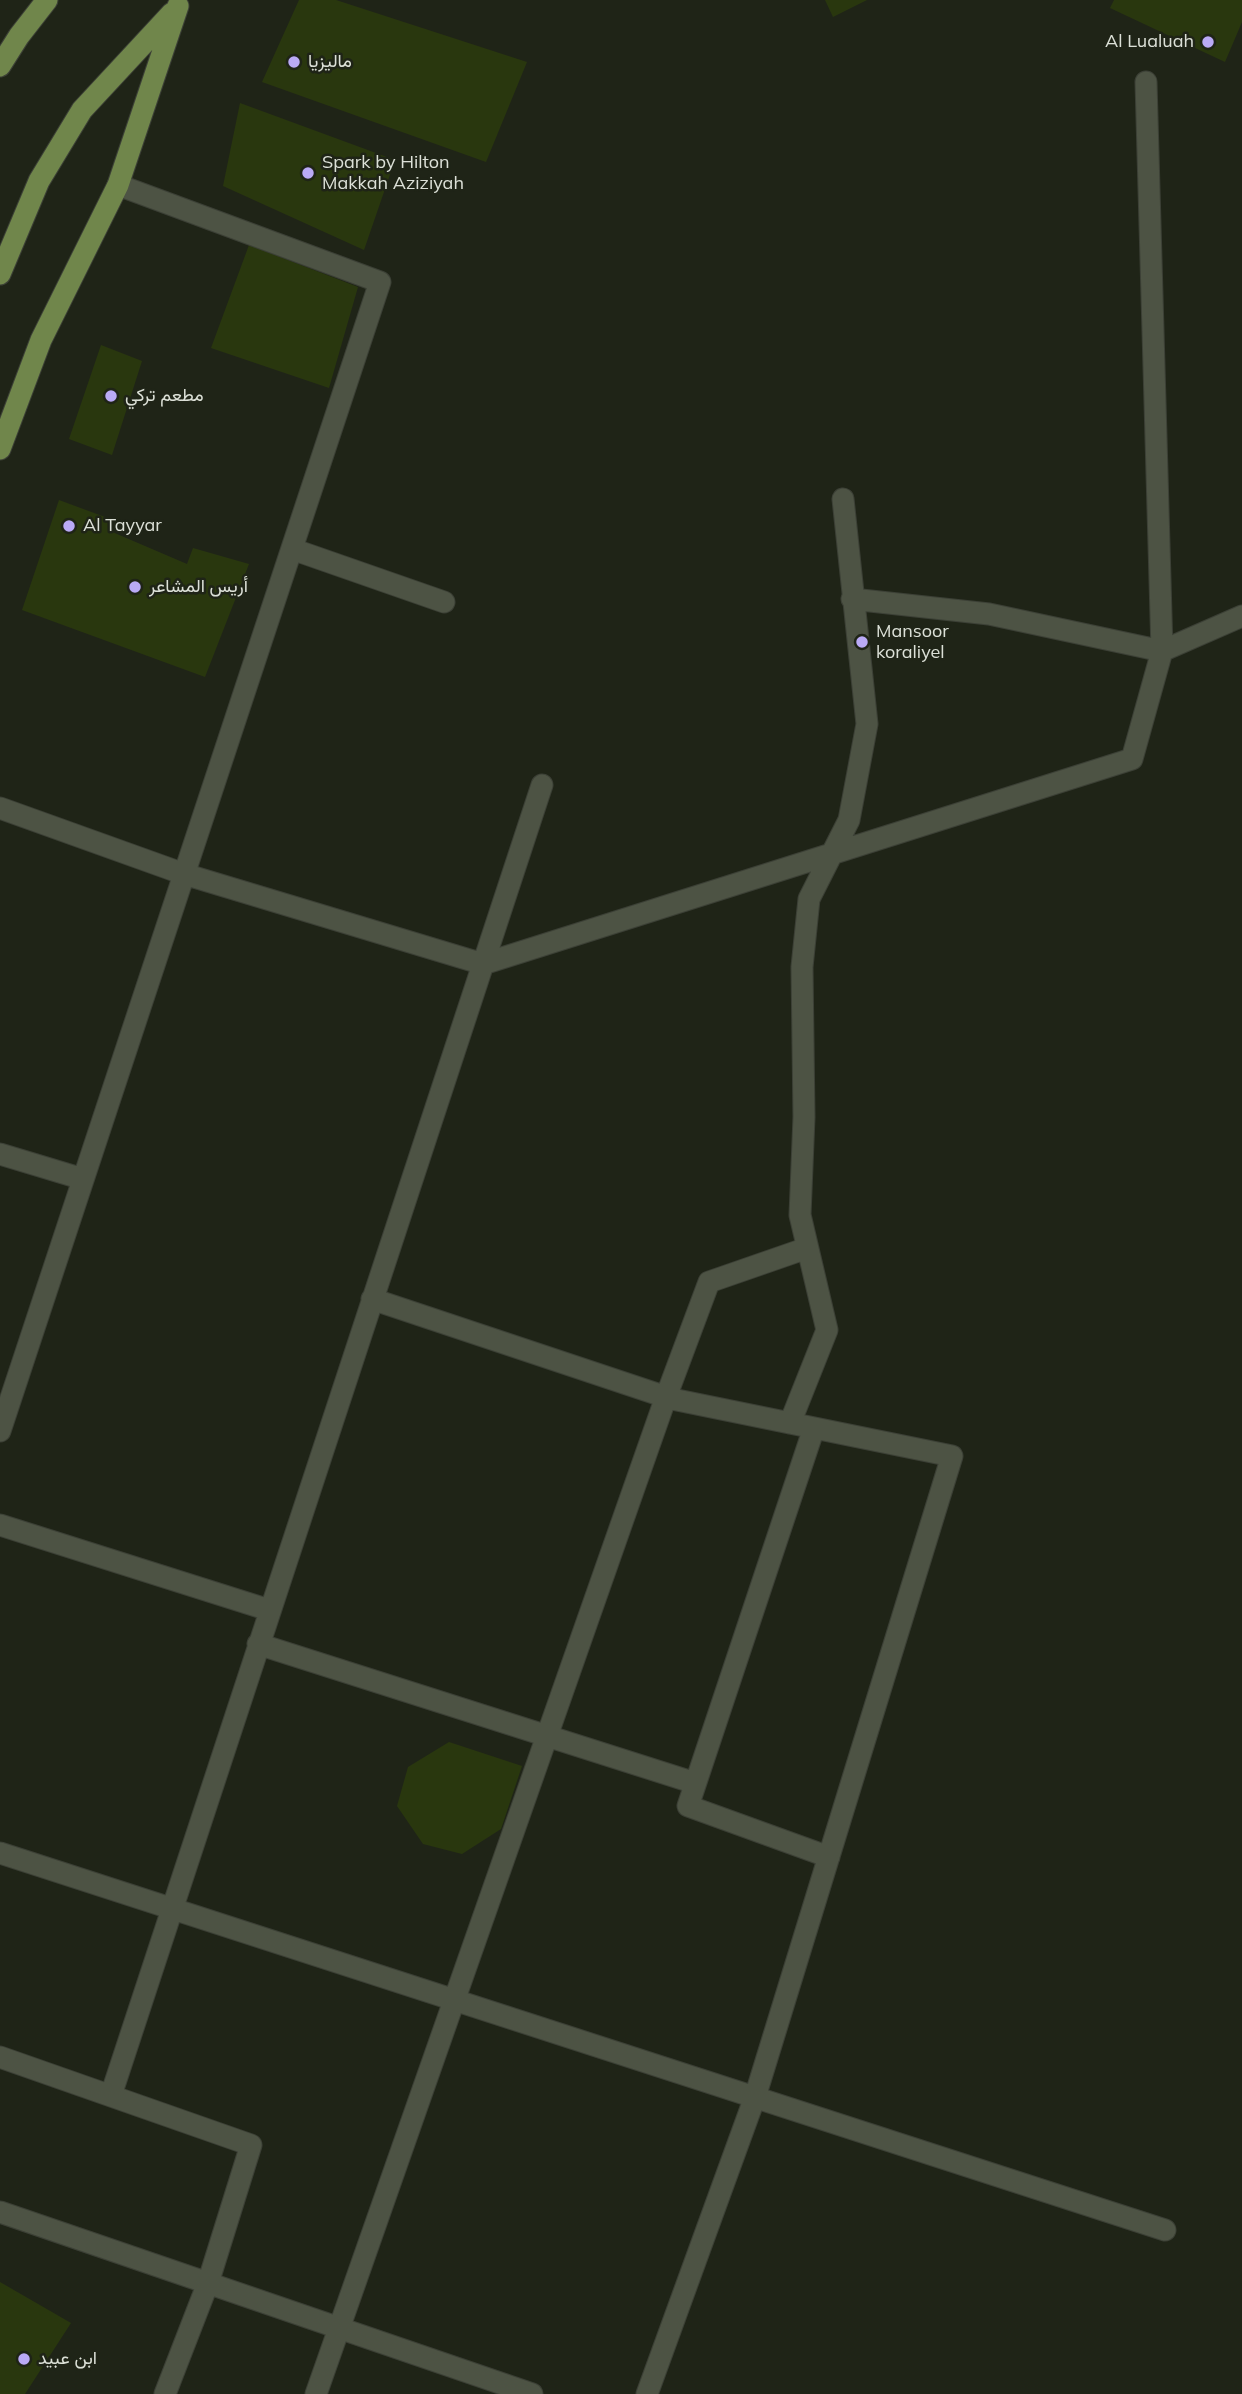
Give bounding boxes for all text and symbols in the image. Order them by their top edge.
place label: Al Lualuah [1105,31,1194,53]
marker: Al Lualuah [1200,34,1216,50]
place label: ماليزيا [308,51,352,73]
marker: ماليزيا [286,54,302,70]
place label: Spark by Hilton Makkah Aziziyah [322,152,464,194]
marker: Spark by Hilton Makkah Aziziyah [300,165,316,181]
place label: مطعم تركي [125,385,204,407]
marker: مطعم تركي [103,388,119,404]
place label: Al Tayyar [83,515,162,537]
marker: Al Tayyar [61,518,77,534]
place label: أريس المشاعر [149,576,248,598]
marker: أريس المشاعر [127,579,143,595]
place label: Mansoor koraliyel [876,621,949,664]
marker: Mansoor koraliyel [854,634,870,650]
place label: ابن عبيد [38,2348,97,2370]
marker: ابن عبيد [16,2351,32,2367]

